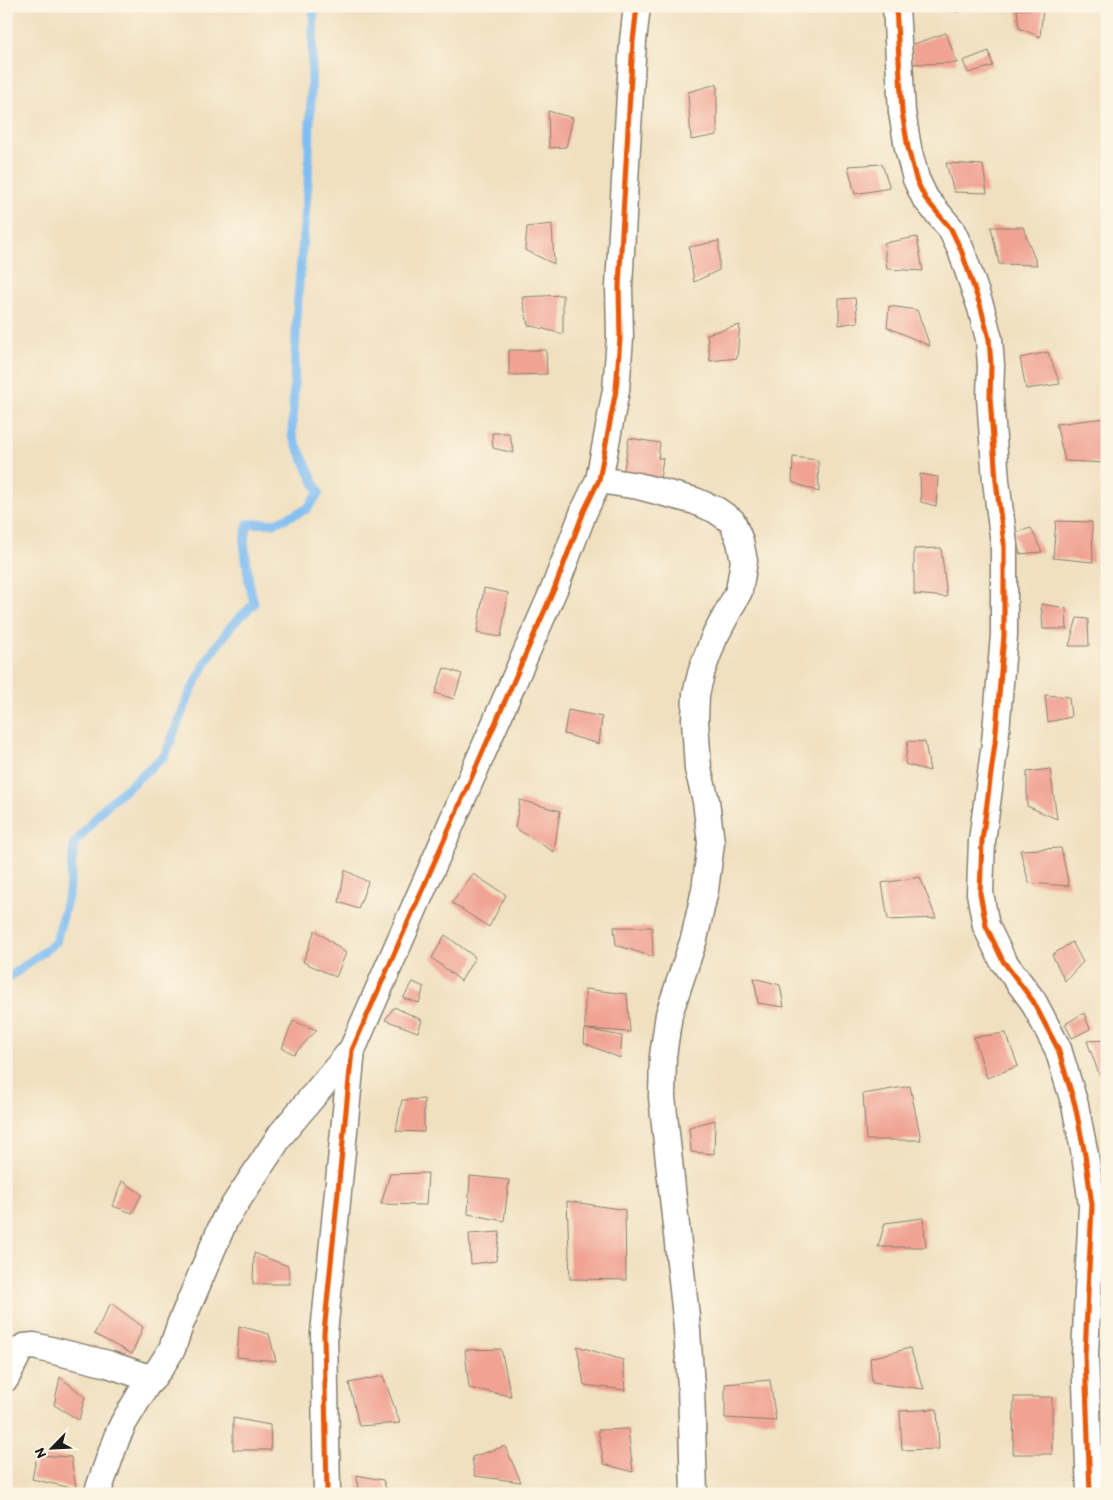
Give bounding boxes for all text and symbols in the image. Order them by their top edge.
north arrow [28,1422,78,1472]
text: N [31,1445,50,1461]

